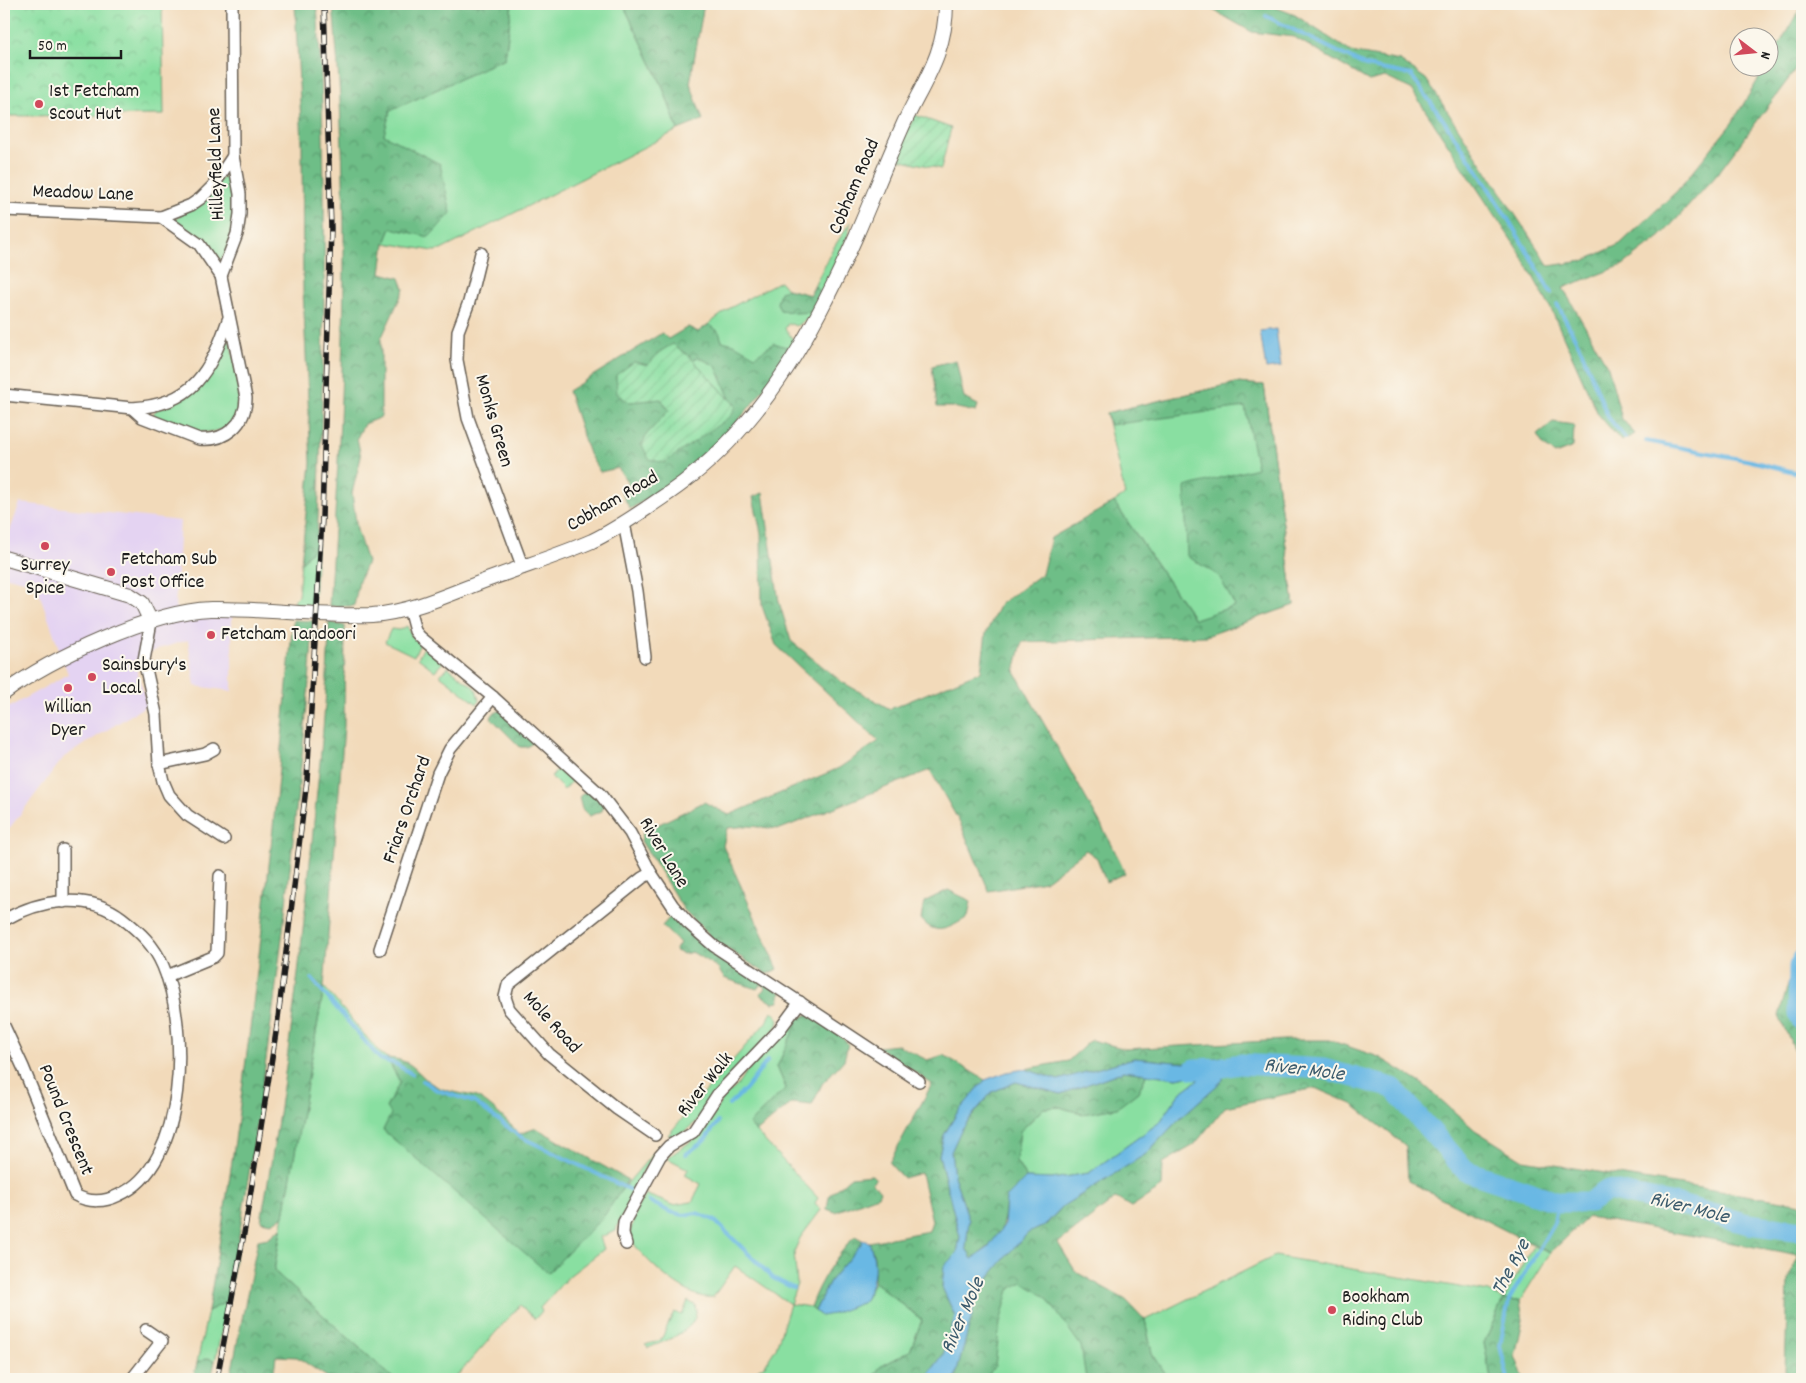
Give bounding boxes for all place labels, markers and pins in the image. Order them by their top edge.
place label: 1st Fetcham Scout Hut [49,78,139,129]
marker: 1st Fetcham Scout Hut [33,98,45,110]
marker: Surrey Spice [39,540,51,552]
place label: Fetcham Sub Post Office [121,546,217,597]
place label: Surrey Spice [20,552,70,603]
marker: Fetcham Sub Post Office [105,566,117,578]
place label: Fetcham Tandoori [221,621,356,649]
marker: Fetcham Tandoori [205,629,217,641]
place label: Sainsbury's Local [102,652,187,703]
marker: Sainsbury's Local [86,671,98,683]
marker: Willian Dyer [62,682,74,694]
place label: Willian Dyer [45,694,91,745]
place label: Bookham Riding Club [1342,1284,1423,1335]
marker: Bookham Riding Club [1326,1304,1338,1316]

